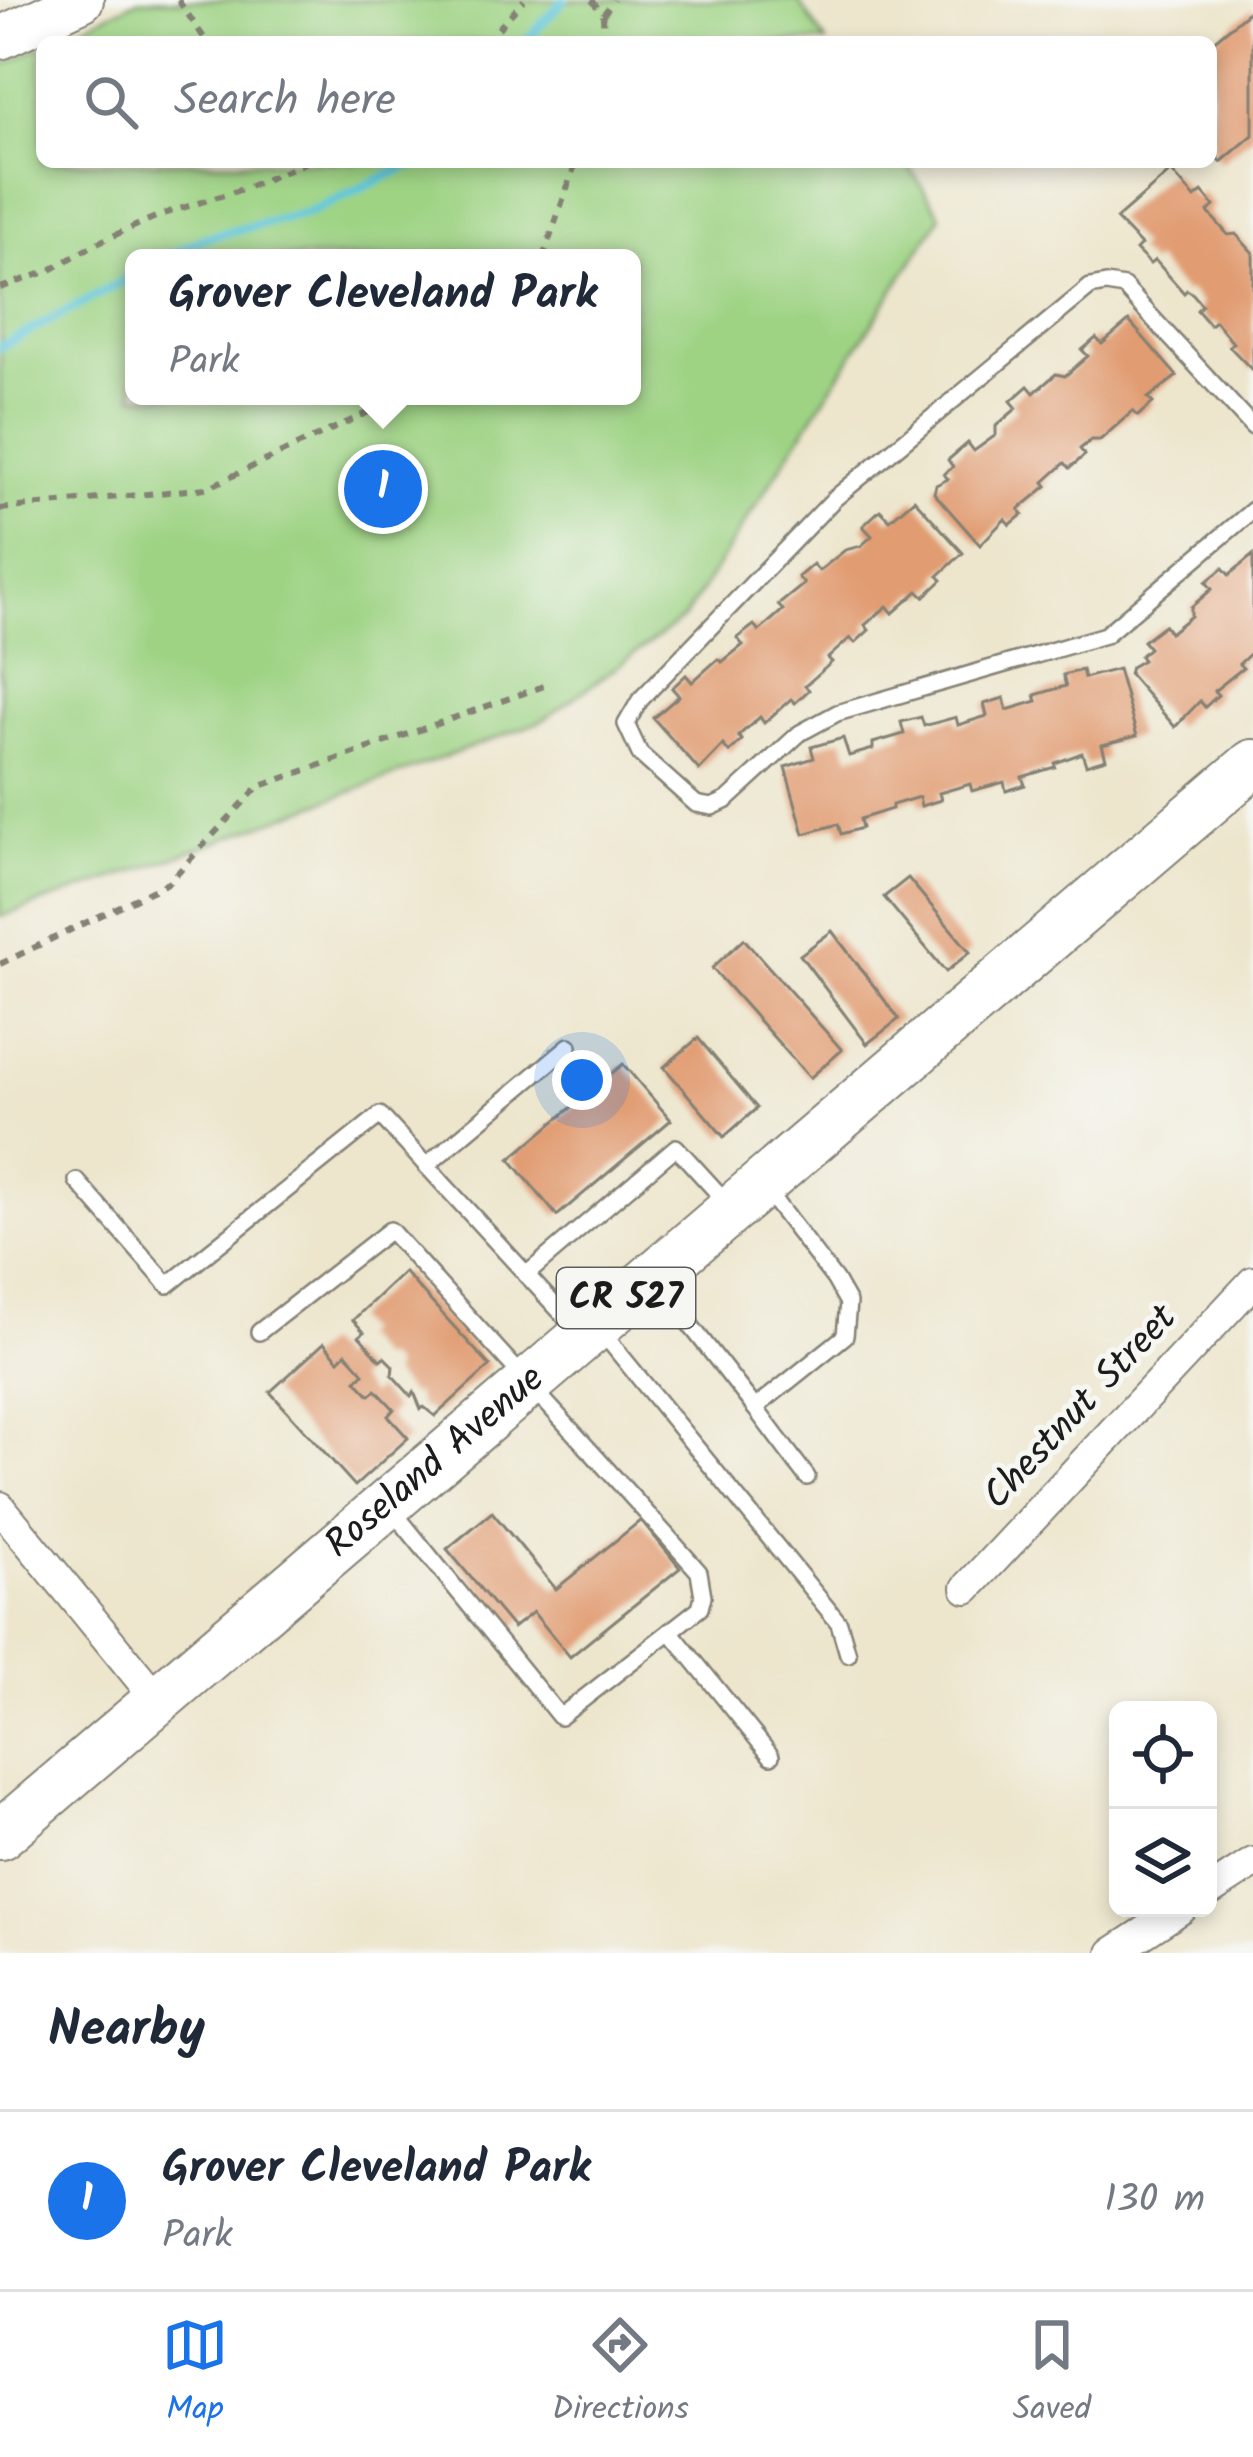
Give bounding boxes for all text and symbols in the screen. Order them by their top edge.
search box [36,36,1217,168]
text: Search here [174,66,396,138]
icon: search [78,69,144,135]
popup [125,249,641,405]
text: Grover Cleveland Park [169,260,597,332]
text: Park [169,332,239,394]
pin: 1 [344,444,422,534]
your location [552,1050,612,1110]
road number: CR 527 [557,1268,695,1328]
street label: Chestnut Street [969,1290,1194,1525]
street label: Roseland Avenue [312,1350,560,1575]
map controls [1109,1701,1217,1917]
button: locate [1109,1701,1217,1809]
button: layers [1109,1809,1217,1917]
text: Nearby [48,1991,205,2072]
text: Grover Cleveland Park [162,2134,590,2206]
text: 1 [81,2170,93,2232]
text: 130 m [1104,2170,1205,2232]
text: Park [162,2206,233,2268]
tab: Map [162,2312,228,2437]
tab: Directions [552,2312,689,2437]
tab: Saved [1013,2312,1091,2437]

